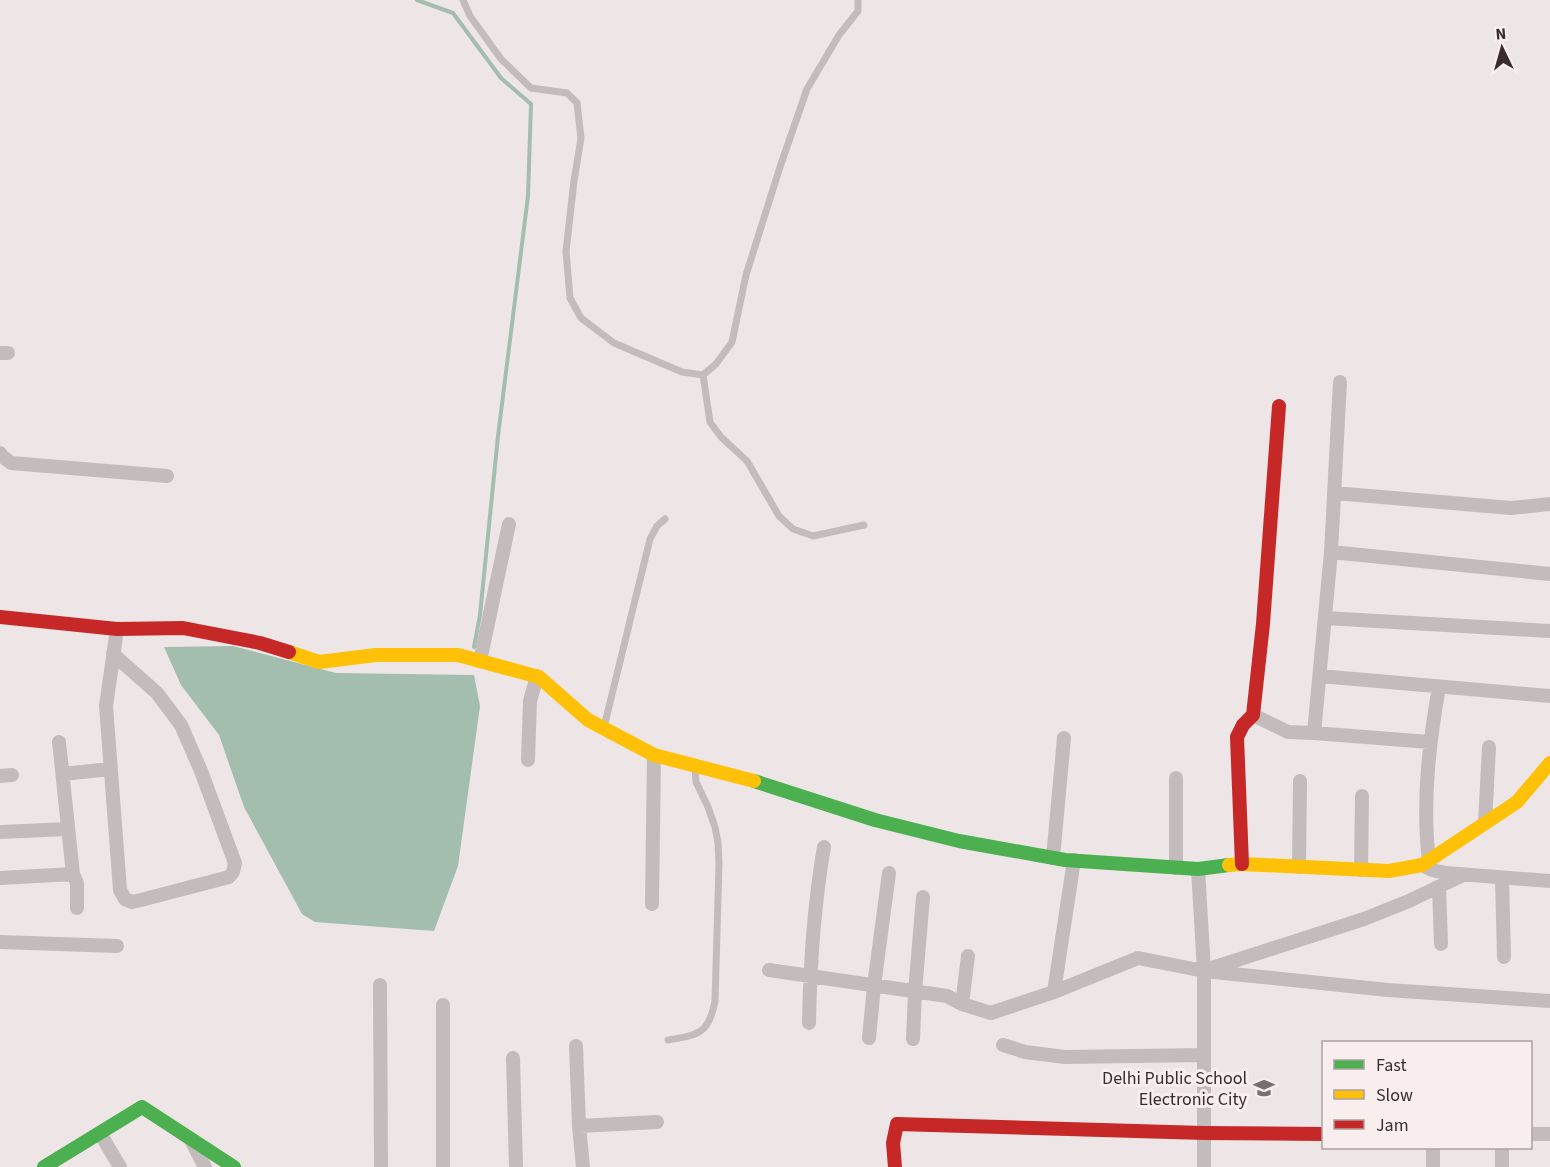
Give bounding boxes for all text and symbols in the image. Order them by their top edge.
north arrow [1472,18,1532,78]
text: N [1495,23,1507,45]
legend [1322,1041,1532,1149]
text: Fast [1376,1053,1407,1078]
place label: Delhi Public School Electronic City [1102,1066,1248,1112]
school or university icon: Delhi Public School Electronic City [1252,1076,1276,1100]
text: Slow [1376,1083,1413,1108]
text: Jam [1376,1113,1409,1138]

